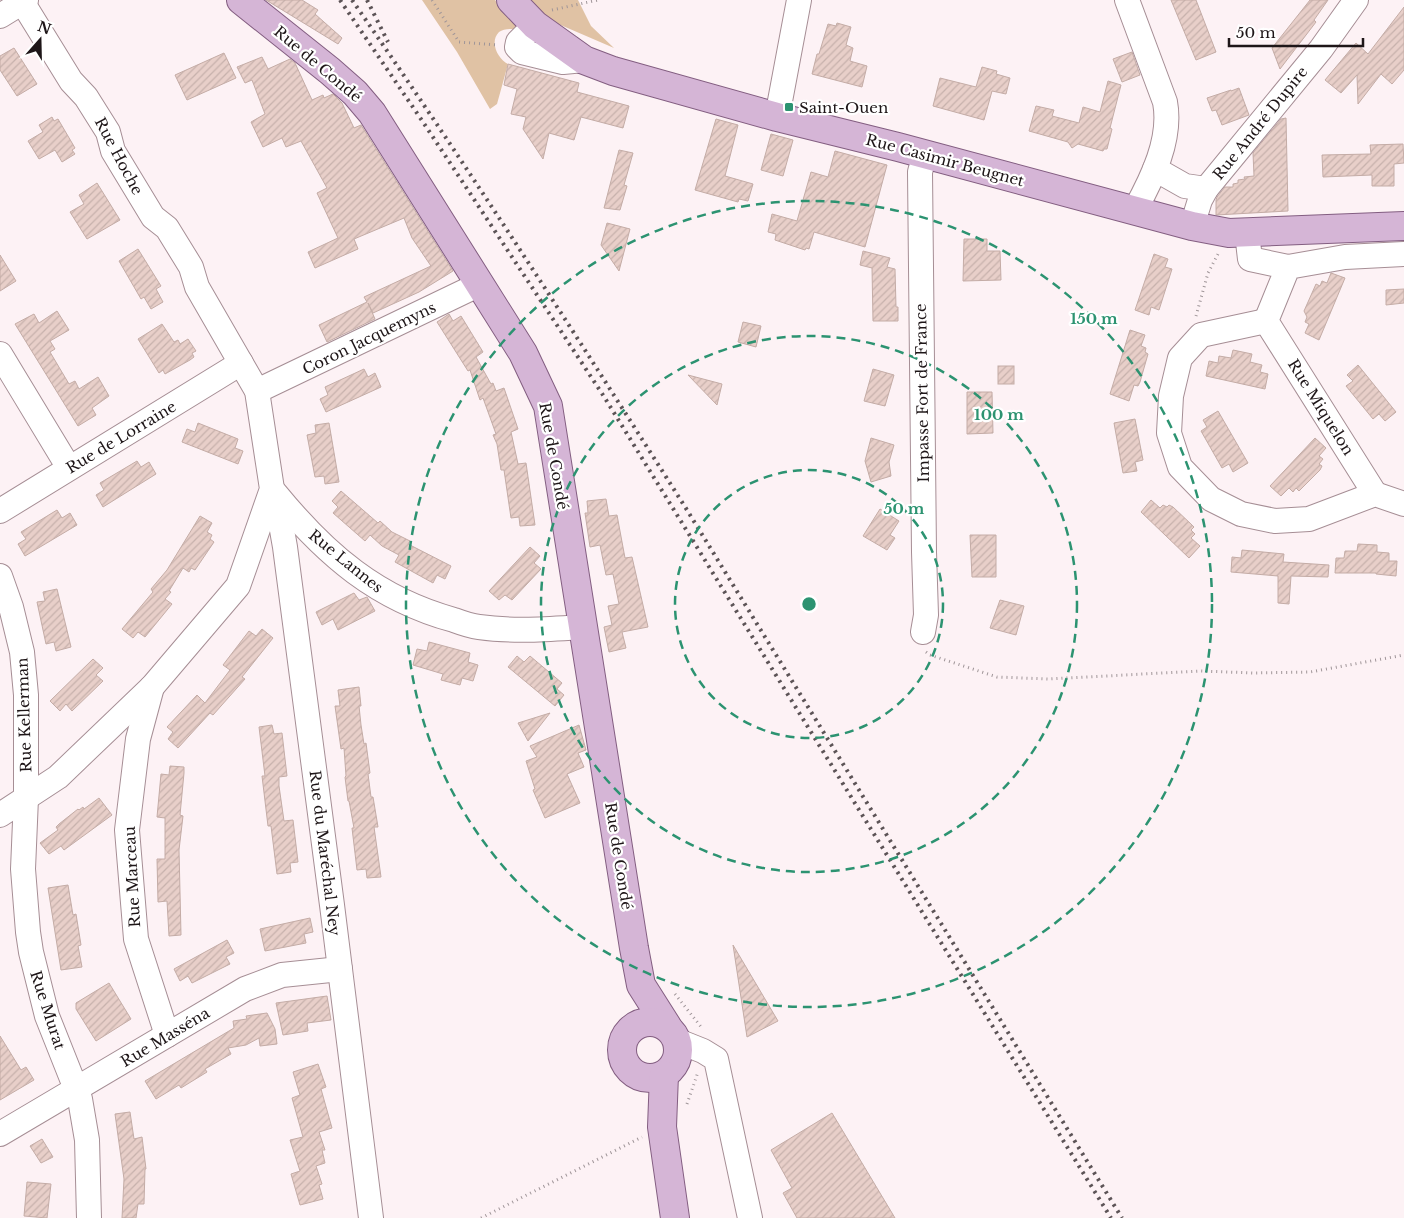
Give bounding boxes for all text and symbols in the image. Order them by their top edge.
north arrow [15,15,65,65]
scale bar [1229,15,1363,47]
text: N [35,17,54,38]
street label: Rue de Condé [270,22,366,106]
text: 50 m [1236,23,1276,42]
street label: Rue André Dupire [1208,63,1312,183]
place label: Saint-Ouen [799,98,888,117]
marker: Saint-Ouen [783,101,795,113]
street label: Rue Hoche [91,114,147,198]
street label: Rue Casimir Beugnet [864,130,1027,190]
street label: Coron Jacquemyns [299,297,439,379]
street label: Impasse Fort de France [911,303,933,483]
text: 150 m [1070,309,1118,328]
street label: Rue Miquelon [1284,355,1358,459]
street label: Rue de Lorraine [62,397,180,477]
street label: Rue de Condé [535,401,573,511]
text: 100 m [974,405,1024,424]
text: 50 m [884,499,925,518]
street label: Rue Lannes [305,525,387,597]
centre of rings [800,595,818,613]
street label: Rue Kellerman [12,657,36,773]
street label: Rue du Maréchal Ney [305,769,345,937]
street label: Rue de Condé [601,801,637,911]
street label: Rue Marceau [120,826,144,928]
street label: Rue Murat [26,968,70,1052]
street label: Rue Masséna [117,1003,213,1071]

